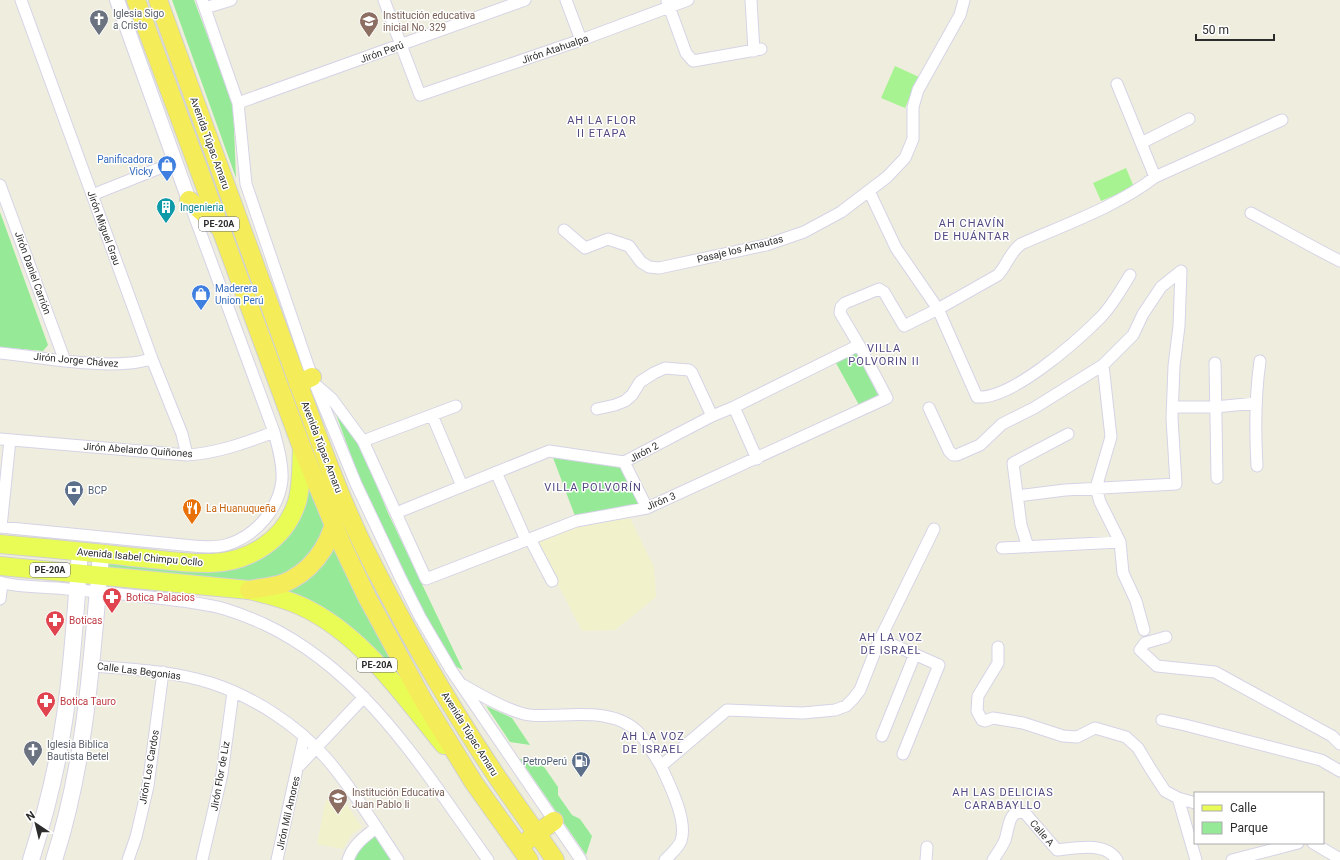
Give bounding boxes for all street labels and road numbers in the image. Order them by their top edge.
street label: Jirón Atahualpa [520,32,590,66]
street label: Jirón Perú [359,39,405,65]
street label: Avenida Túpac Amaru [188,95,232,191]
street label: Jirón Miguel Grau [85,189,123,267]
road number: PE-20A [199,217,239,231]
street label: Jirón Daniel Carrión [13,230,53,316]
street label: Pasaje los Amautas [696,233,784,265]
street label: Jirón Jorge Chávez [33,351,119,369]
street label: Avenida Túpac Amaru [299,400,345,494]
street label: Jirón 2 [628,440,660,464]
street label: Jirón Abelardo Quiñones [83,441,193,459]
street label: Jirón 3 [645,490,677,512]
street label: Avenida Isabel Chimpu Ocllo [76,546,204,568]
road number: PE-20A [30,563,70,577]
road number: PE-20A [357,658,397,672]
street label: Calle Las Begonias [96,660,182,682]
street label: Avenida Túpac Amaru [440,690,500,778]
street label: Jirón Los Cardos [137,729,161,805]
street label: Jirón Flor de Liz [208,740,232,812]
street label: Jirón Mil Amores [274,775,302,851]
street label: Calle A [1028,818,1057,849]

